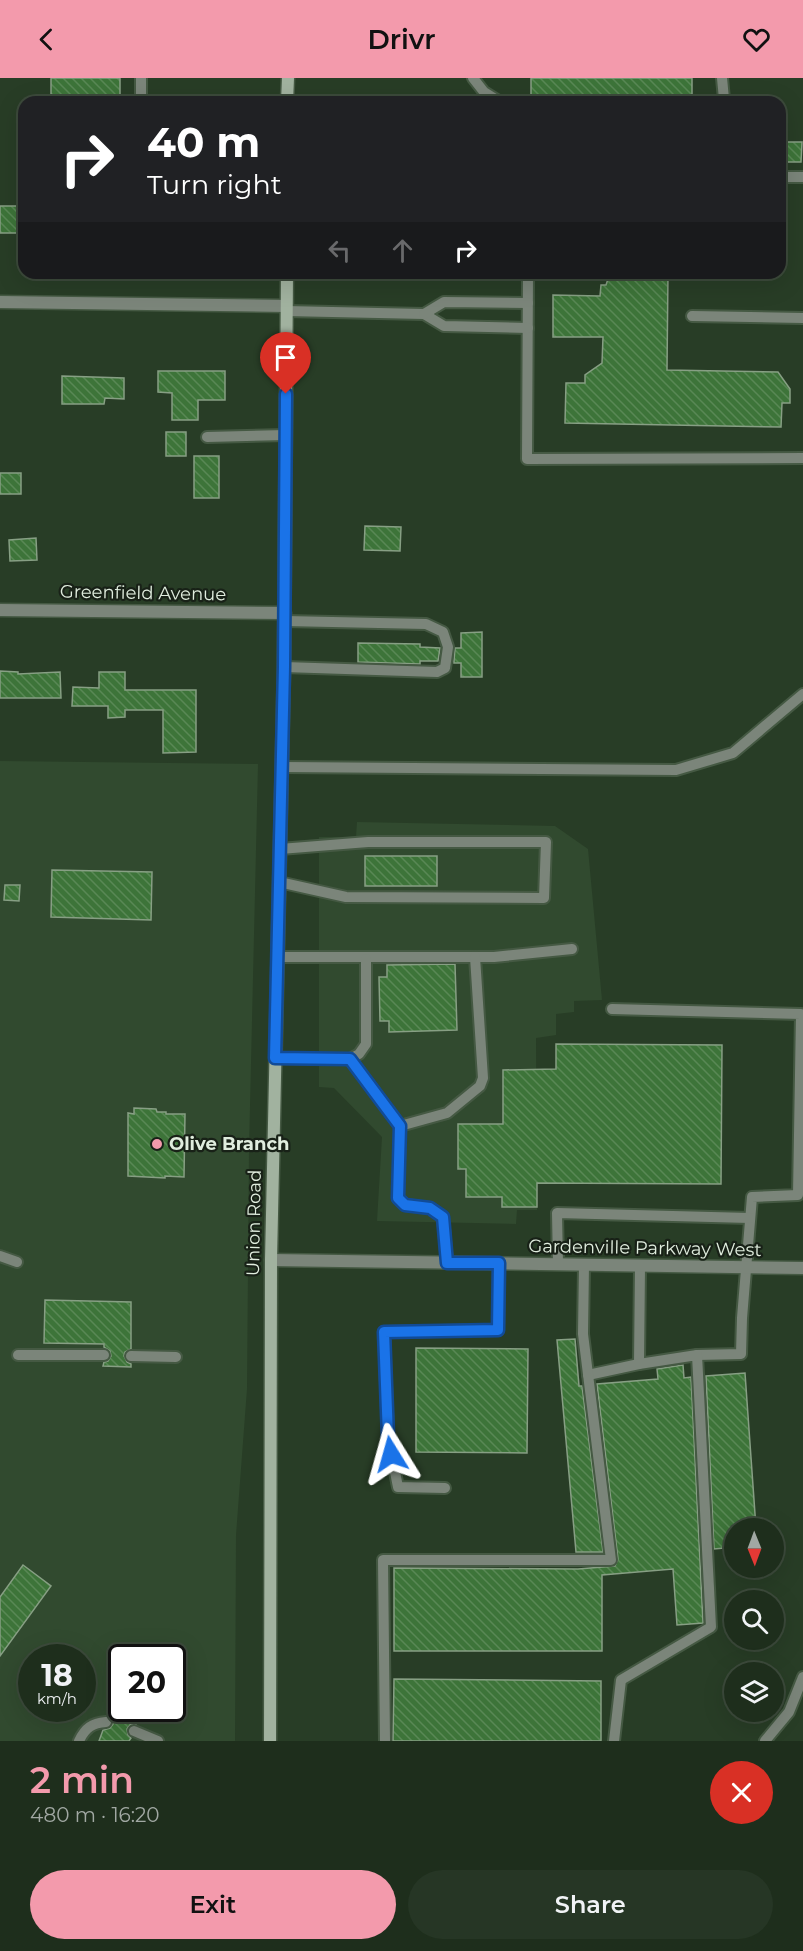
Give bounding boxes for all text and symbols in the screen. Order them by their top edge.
icon: back [30,23,63,56]
text: Drivr [367,23,436,56]
icon: heart [740,23,773,56]
text: 40 m [147,116,260,168]
icon: right [48,120,126,198]
text: Turn right [147,168,282,201]
icon: left [323,234,356,267]
icon: ahead [386,234,419,267]
icon: right [449,234,482,267]
pin [260,332,311,394]
icon: arrive [269,341,302,374]
street label: Greenfield Avenue [60,581,226,605]
place label: Olive Branch [169,1133,289,1155]
marker: Olive Branch [150,1137,164,1151]
street label: Union Road [242,1170,266,1276]
street label: Gardenville Parkway West [528,1235,762,1261]
position arrow [359,1422,423,1486]
north arrow [724,1518,784,1578]
map controls [724,1518,784,1722]
button: search [724,1590,784,1650]
speed limit sign: 20 [108,1644,186,1722]
text: 18 [41,1657,73,1694]
button: layers [724,1662,784,1722]
text: km/h [37,1689,77,1708]
text: 2 min [30,1758,134,1802]
button: close [710,1761,773,1824]
text: 480 m · 16:20 [30,1803,160,1827]
button: Exit [30,1870,396,1939]
button: Share [408,1870,773,1939]

